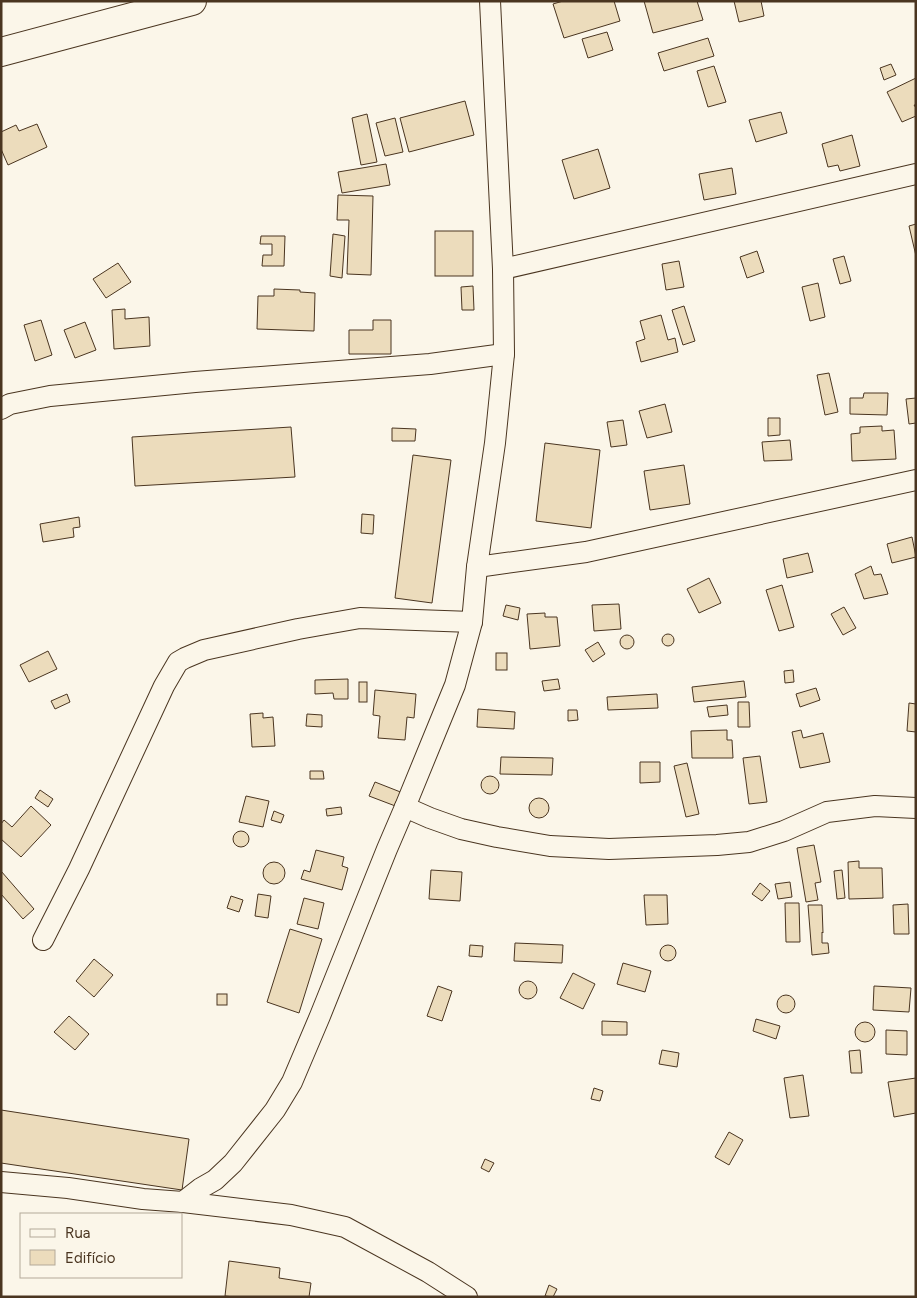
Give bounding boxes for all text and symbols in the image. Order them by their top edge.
legend [20,1213,182,1278]
text: Rua [65,1224,90,1242]
text: Edifício [65,1249,116,1267]

